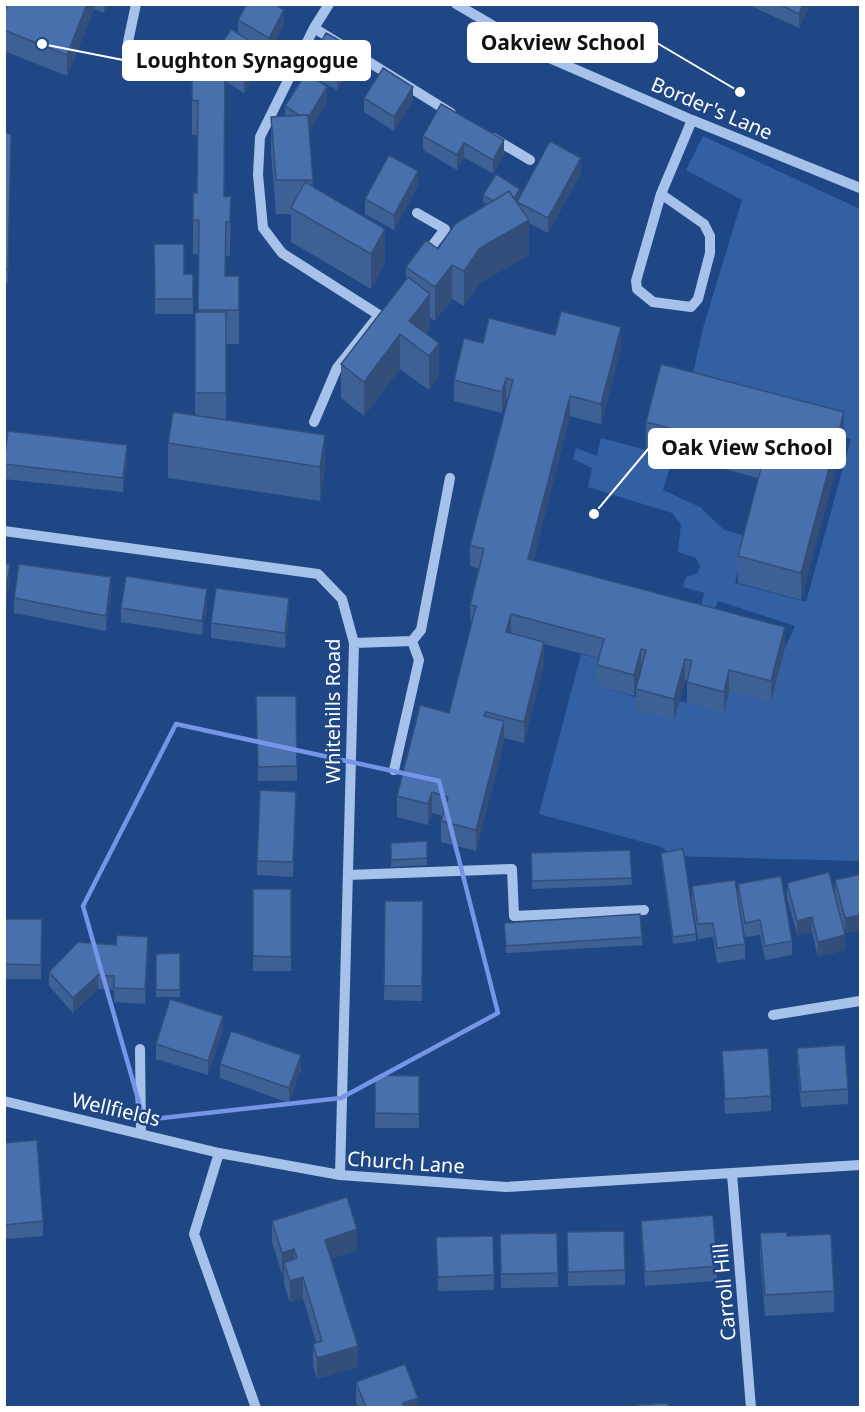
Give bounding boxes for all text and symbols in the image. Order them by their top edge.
callout: Oakview School [468,23,657,62]
text: Oakview School [481,28,645,56]
callout: Loughton Synagogue [123,41,370,80]
text: Loughton Synagogue [136,46,358,74]
street label: Border's Lane [647,70,777,146]
callout: Oak View School [649,429,845,468]
text: Oak View School [661,433,833,461]
street label: Whitehills Road [319,638,346,784]
street label: Wellfields [69,1086,163,1132]
street label: Church Lane [346,1144,466,1180]
street label: Carroll Hill [706,1242,742,1342]

